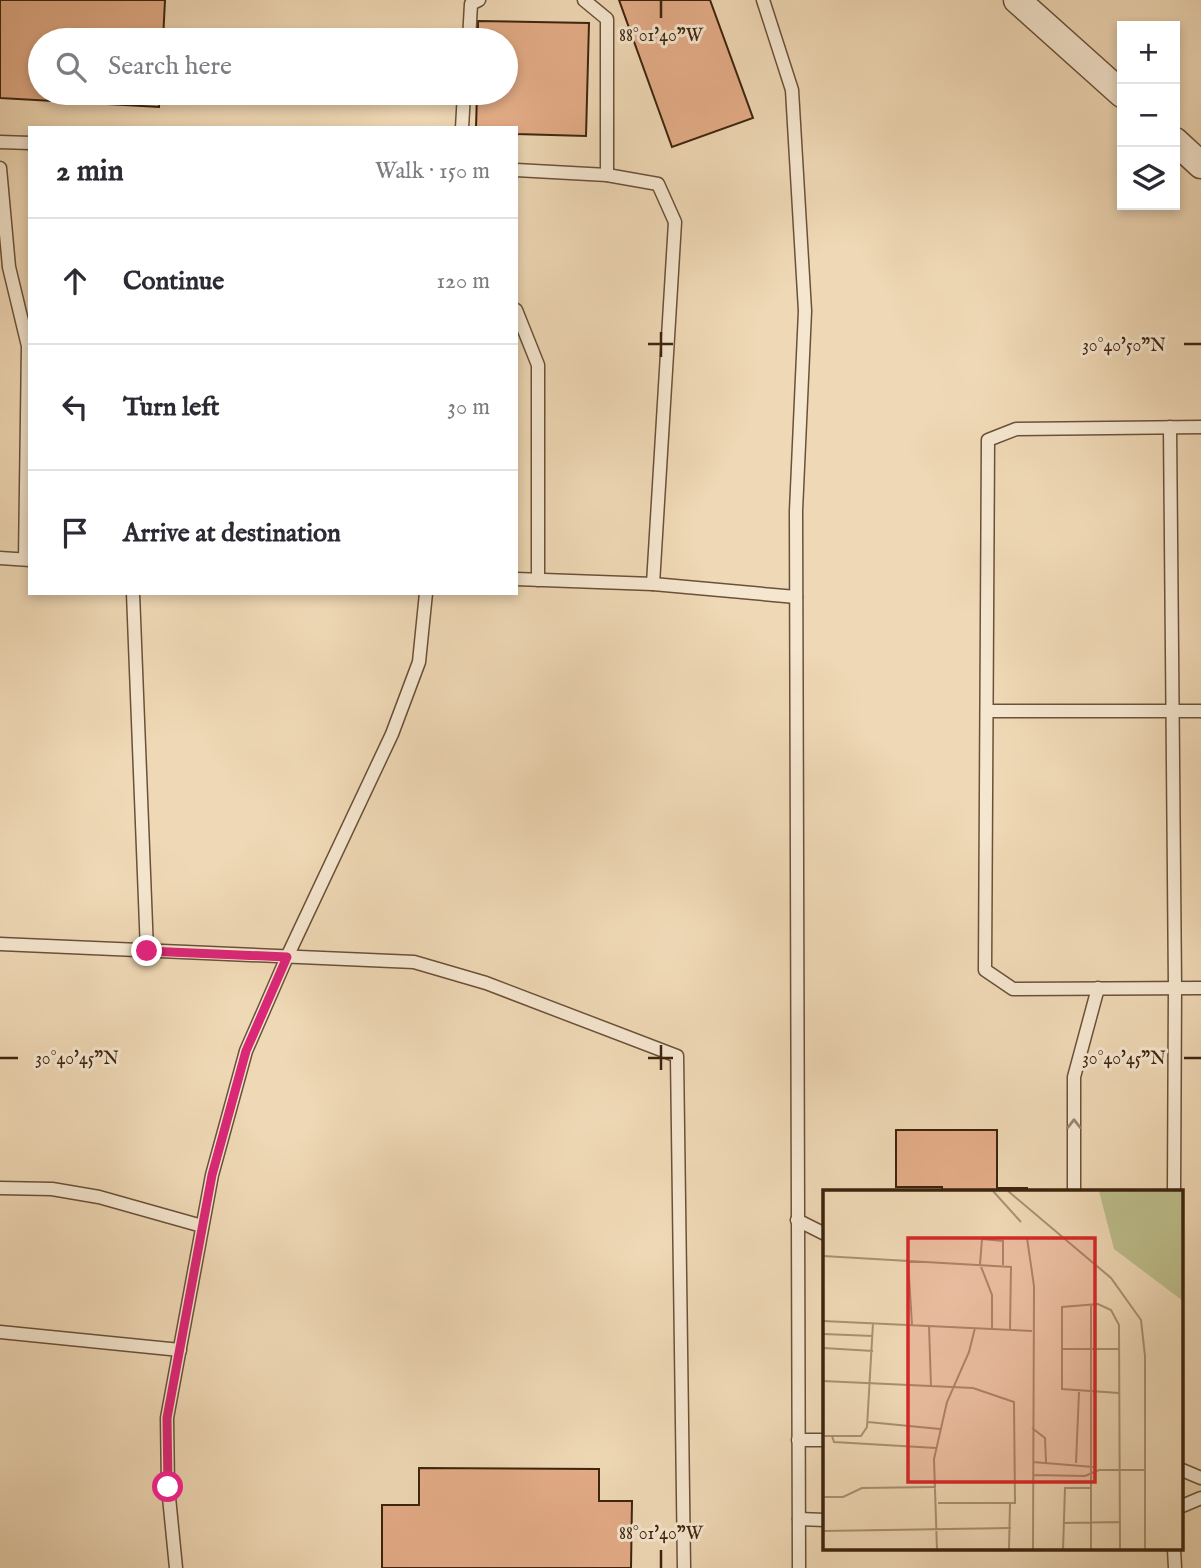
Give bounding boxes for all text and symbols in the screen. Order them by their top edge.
map controls [1117,21,1180,210]
button: + [1117,21,1180,84]
text: 88°01'40"W [619,25,704,48]
search box [28,28,518,105]
icon: search [52,48,90,86]
text: Search here [108,50,232,83]
button: − [1117,84,1180,147]
button: layers [1117,147,1180,210]
text: 2 min [56,153,124,191]
text: Walk · 150 m [375,157,490,186]
icon: ahead [56,262,94,300]
text: Continue [123,265,224,298]
text: 120 m [437,267,490,296]
text: 30°40'50"N [1082,335,1166,358]
icon: left [56,388,94,426]
text: Turn left [123,391,220,424]
text: 30 m [447,393,490,422]
icon: arrive [56,514,94,552]
text: Arrive at destination [123,517,341,550]
route end [131,935,162,966]
text: 30°40'45"N [35,1048,119,1071]
text: 30°40'45"N [1082,1048,1166,1071]
one-way arrow [1066,1118,1082,1128]
inset map [823,1190,1184,1550]
route start [152,1471,183,1502]
text: 88°01'40"W [619,1523,704,1546]

